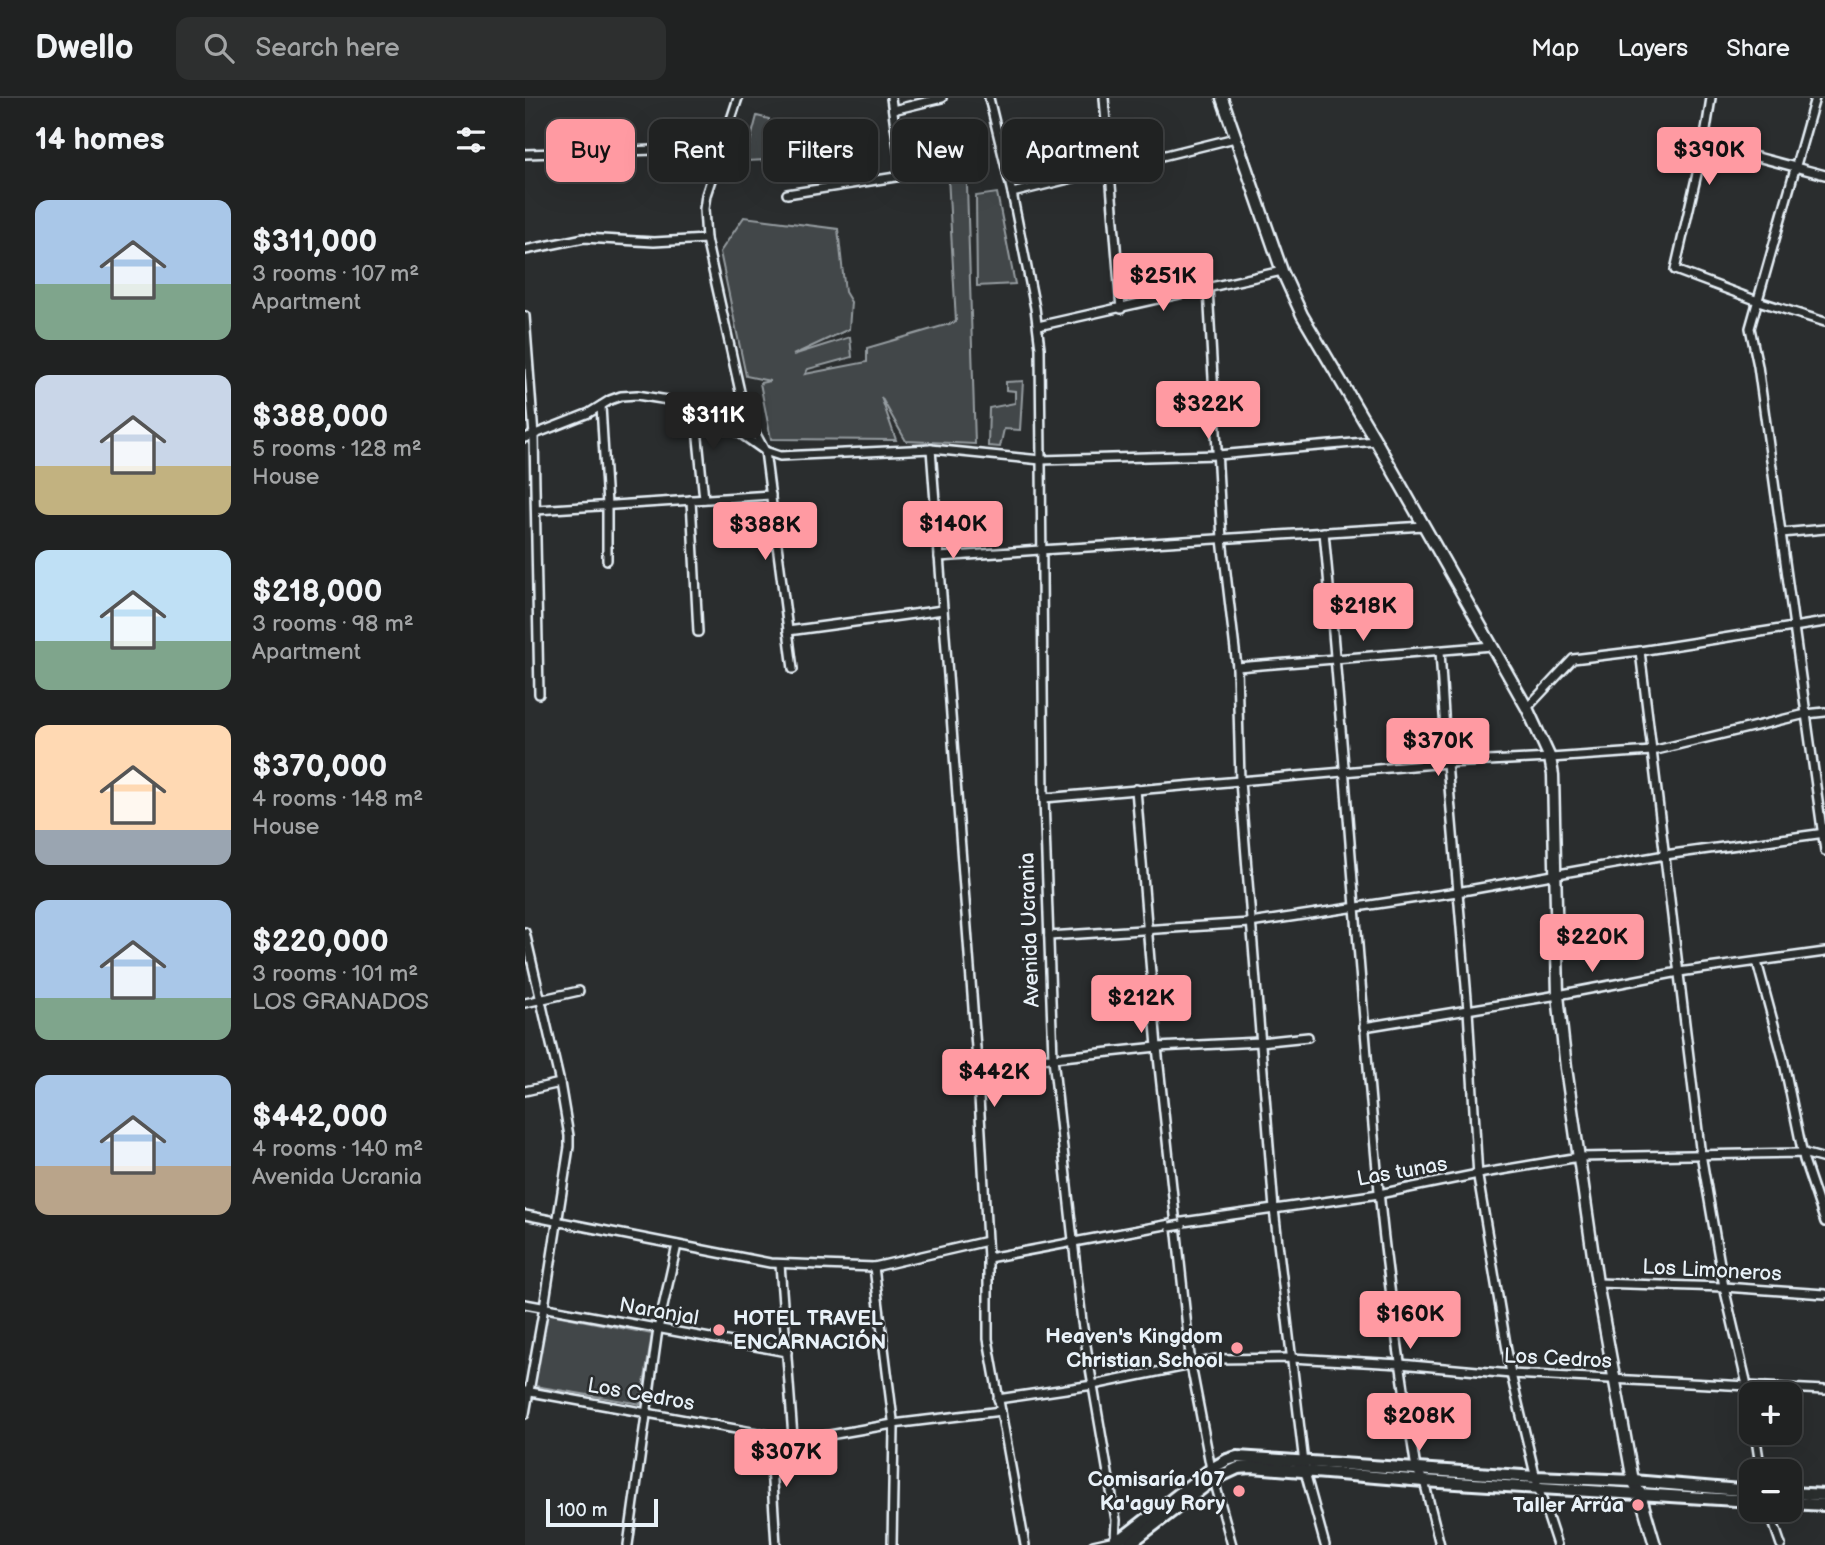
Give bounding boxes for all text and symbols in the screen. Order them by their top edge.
search box [176,17,666,80]
text: Dwello [35,28,134,68]
icon: search [200,29,238,67]
text: Search here [256,33,400,64]
text: Map [1531,34,1579,63]
text: Layers [1617,34,1688,63]
text: Share [1726,34,1790,63]
chip: Buy [546,119,635,182]
chip: Rent [649,119,749,182]
chip: Filters [763,119,878,182]
chip: New [892,119,988,182]
chip: Apartment [1002,119,1163,182]
icon: filters [452,121,490,159]
text: 14 homes [35,122,164,158]
pin: $390K [1660,127,1758,187]
text: $390K [1673,136,1745,164]
text: $311,000 [252,224,377,260]
icon: home [91,228,175,312]
pin: $251K [1114,254,1212,313]
text: 3 rooms · 107 m² [252,260,419,288]
text: $251K [1129,262,1197,290]
text: Apartment [252,288,361,316]
pin: $322K [1159,382,1257,441]
text: $322K [1172,390,1244,418]
pin: $311K [664,392,762,452]
text: $388,000 [252,399,388,435]
text: $311K [681,401,745,429]
icon: home [91,403,175,487]
text: 5 rooms · 128 m² [252,435,422,463]
text: House [252,463,319,491]
pin: $140K [904,502,1002,561]
pin: $388K [716,503,814,562]
text: $140K [919,510,987,538]
text: $388K [729,511,801,539]
text: $218,000 [252,574,383,610]
icon: home [91,578,175,662]
pin: $218K [1314,584,1412,643]
text: $218K [1329,592,1397,620]
text: 3 rooms · 98 m² [252,610,414,638]
text: Apartment [252,638,361,666]
pin: $370K [1389,718,1487,778]
text: $370K [1402,727,1474,755]
text: $370,000 [252,749,387,785]
icon: home [91,753,175,837]
text: 4 rooms · 148 m² [252,785,423,813]
text: House [252,813,319,841]
street label: Avenida Ucrania [1014,852,1045,1008]
pin: $220K [1543,914,1641,974]
text: $220K [1556,923,1628,951]
text: $220,000 [252,924,389,960]
icon: home [91,928,175,1012]
text: 3 rooms · 101 m² [252,960,418,988]
pin: $212K [1092,976,1190,1035]
text: $212K [1107,984,1175,1012]
text: LOS GRANADOS [252,988,429,1016]
pin: $442K [945,1049,1043,1109]
text: $442K [958,1058,1030,1086]
text: $442,000 [252,1099,388,1135]
icon: home [91,1103,175,1187]
text: 4 rooms · 140 m² [252,1135,423,1163]
street label: Las tunas [1355,1151,1449,1192]
text: Avenida Ucrania [252,1163,422,1191]
street label: Los Limoneros [1642,1254,1782,1287]
street label: Naranjal [617,1292,701,1331]
pin: $160K [1361,1292,1459,1351]
text: $160K [1376,1300,1444,1328]
place label: HOTEL TRAVEL ENCARNACIÓN [733,1306,886,1355]
marker: HOTEL TRAVEL ENCARNACIÓN [711,1322,727,1338]
place label: Heaven's Kingdom Christian School [1045,1324,1223,1373]
marker: Heaven's Kingdom Christian School [1229,1340,1245,1356]
street label: Los Cedros [1503,1343,1613,1374]
street label: Los Cedros [585,1373,696,1416]
map controls [1739,1382,1802,1522]
button: + [1739,1382,1802,1445]
pin: $208K [1370,1394,1468,1453]
text: $208K [1383,1402,1455,1430]
pin: $307K [737,1430,835,1489]
text: $307K [750,1438,822,1466]
button: − [1739,1459,1802,1522]
place label: Comisaría 107 Ka'aguy Rory [1088,1467,1225,1516]
marker: Comisaría 107 Ka'aguy Rory [1231,1483,1247,1499]
place label: Taller Arrúa [1513,1493,1624,1518]
scale bar [546,1496,658,1528]
marker: Taller Arrúa [1630,1497,1646,1513]
text: 100 m [557,1499,608,1522]

